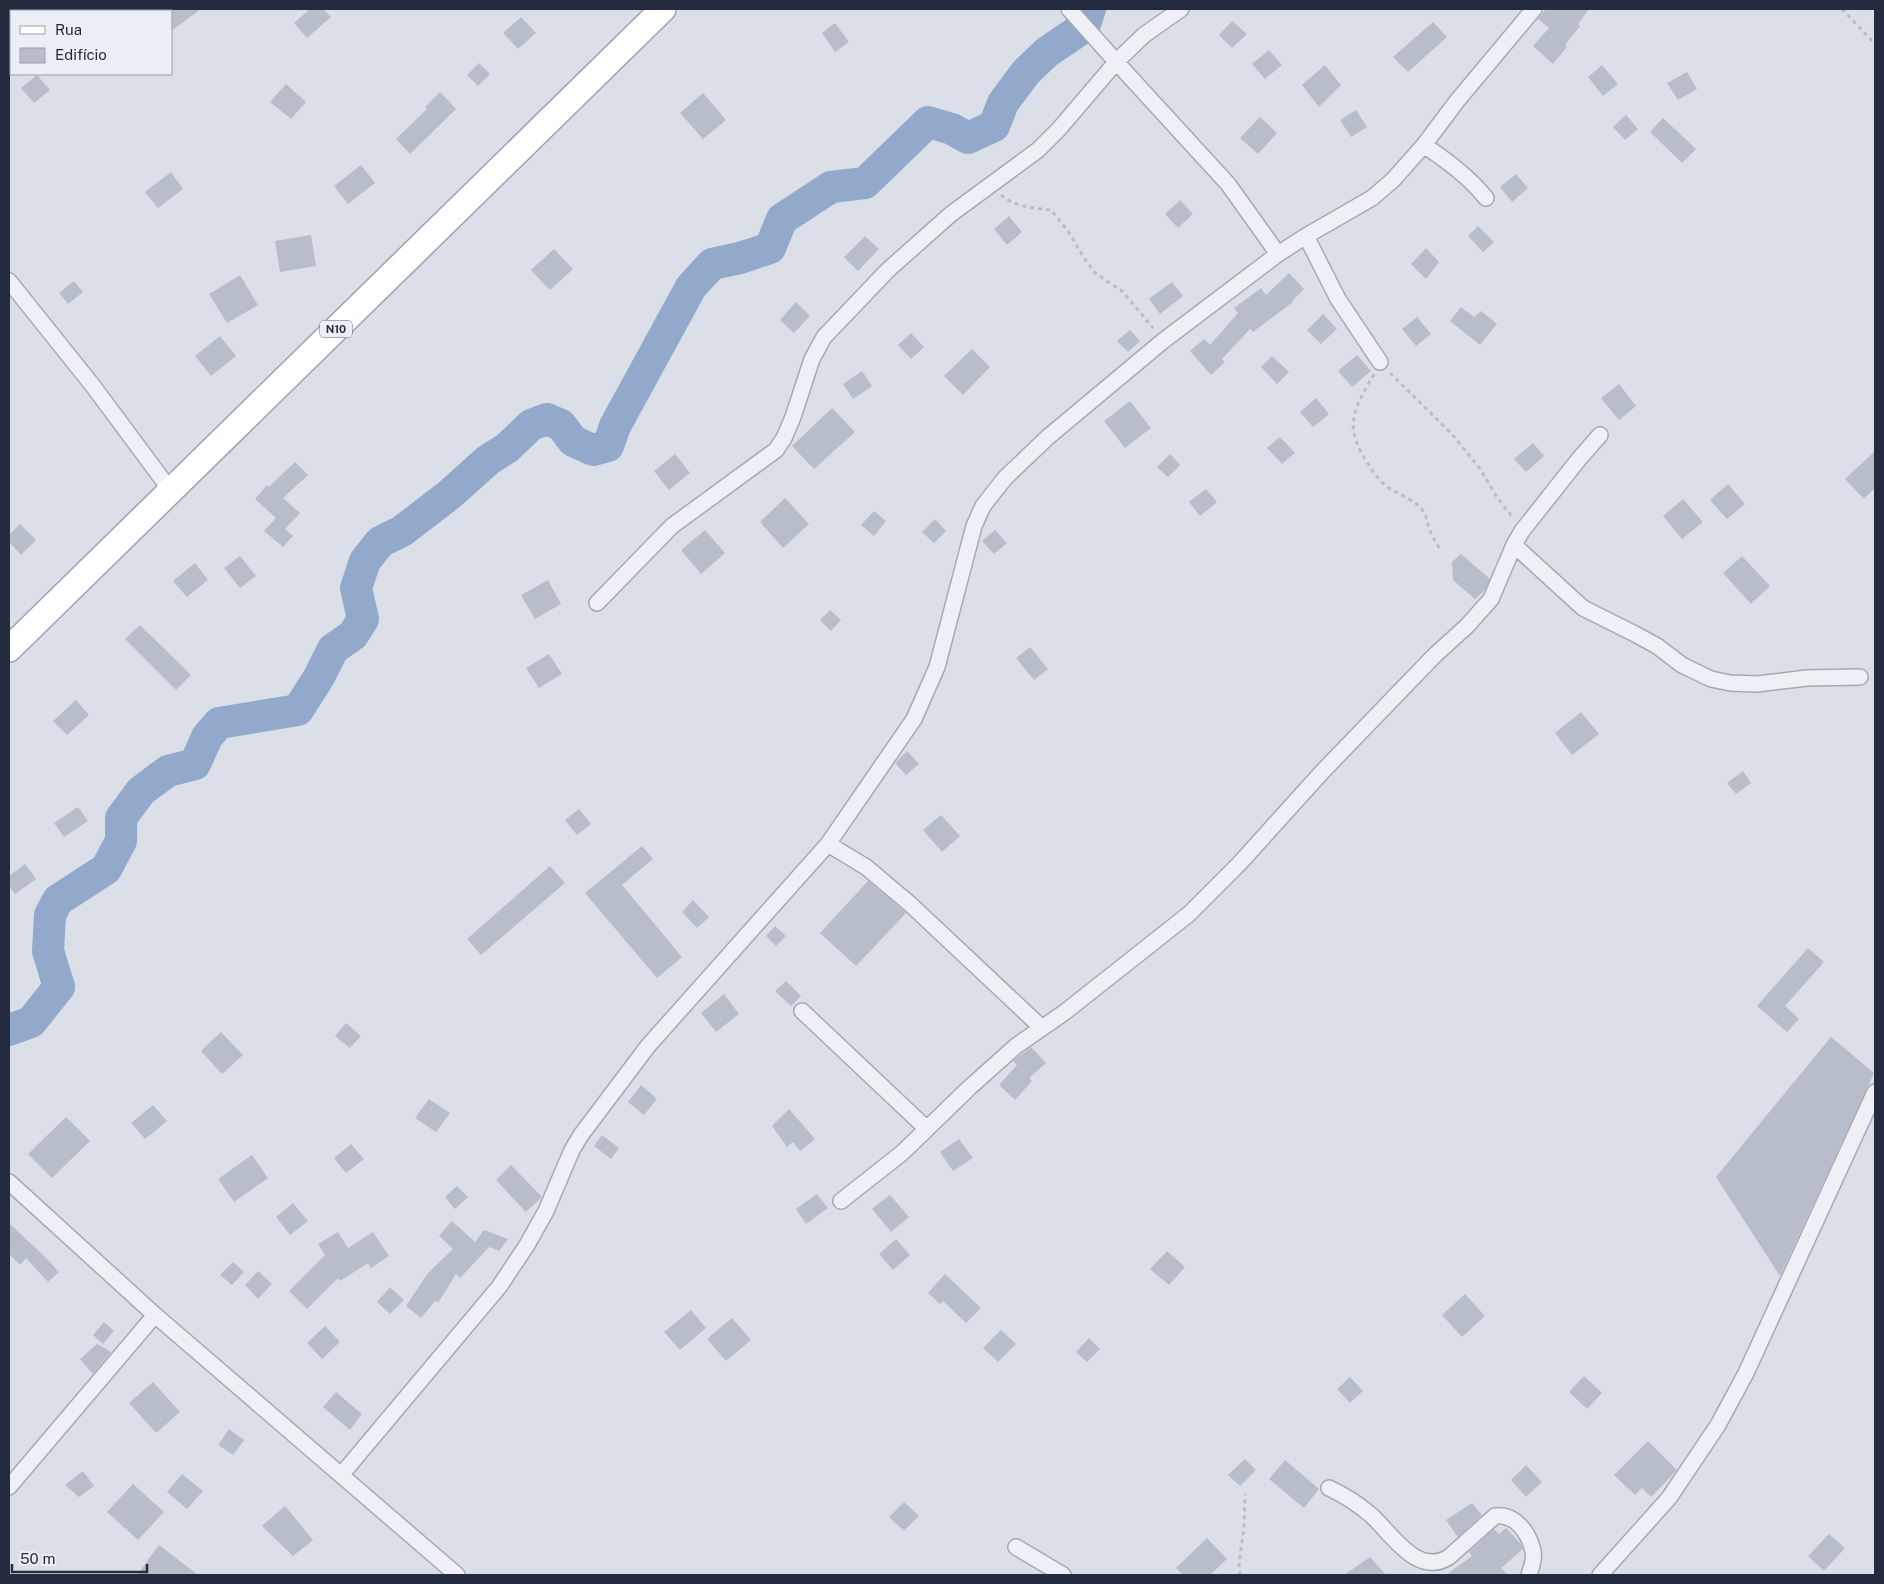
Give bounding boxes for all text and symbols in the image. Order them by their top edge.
legend [10,10,172,75]
text: Rua [55,21,82,38]
text: Edifício [55,46,107,63]
road number: N10 [320,320,352,338]
scale bar [12,1542,148,1574]
text: 50 m [20,1550,55,1567]

